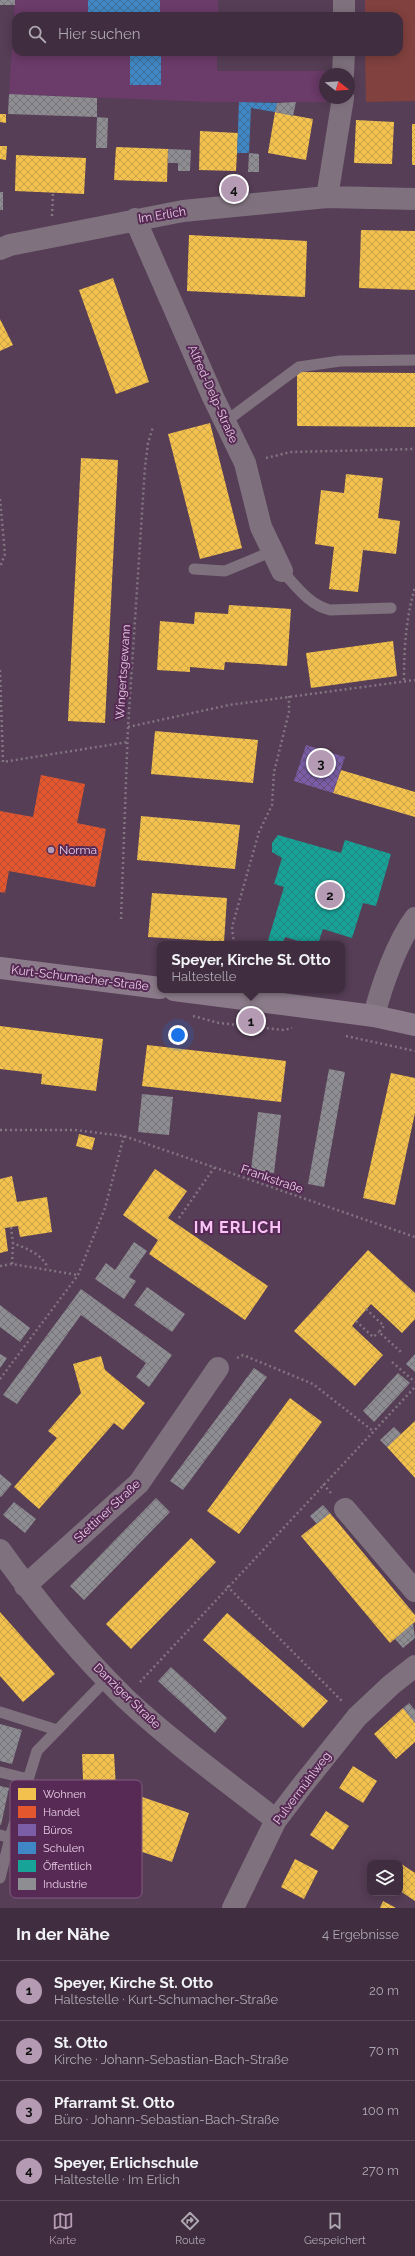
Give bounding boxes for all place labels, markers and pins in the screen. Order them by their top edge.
pin: 4 [221,174,247,204]
pin: 3 [308,748,334,778]
place label: Norma [59,843,97,857]
marker: Norma [46,845,56,855]
pin: 2 [317,880,343,910]
pin: 1 [238,1006,264,1036]

